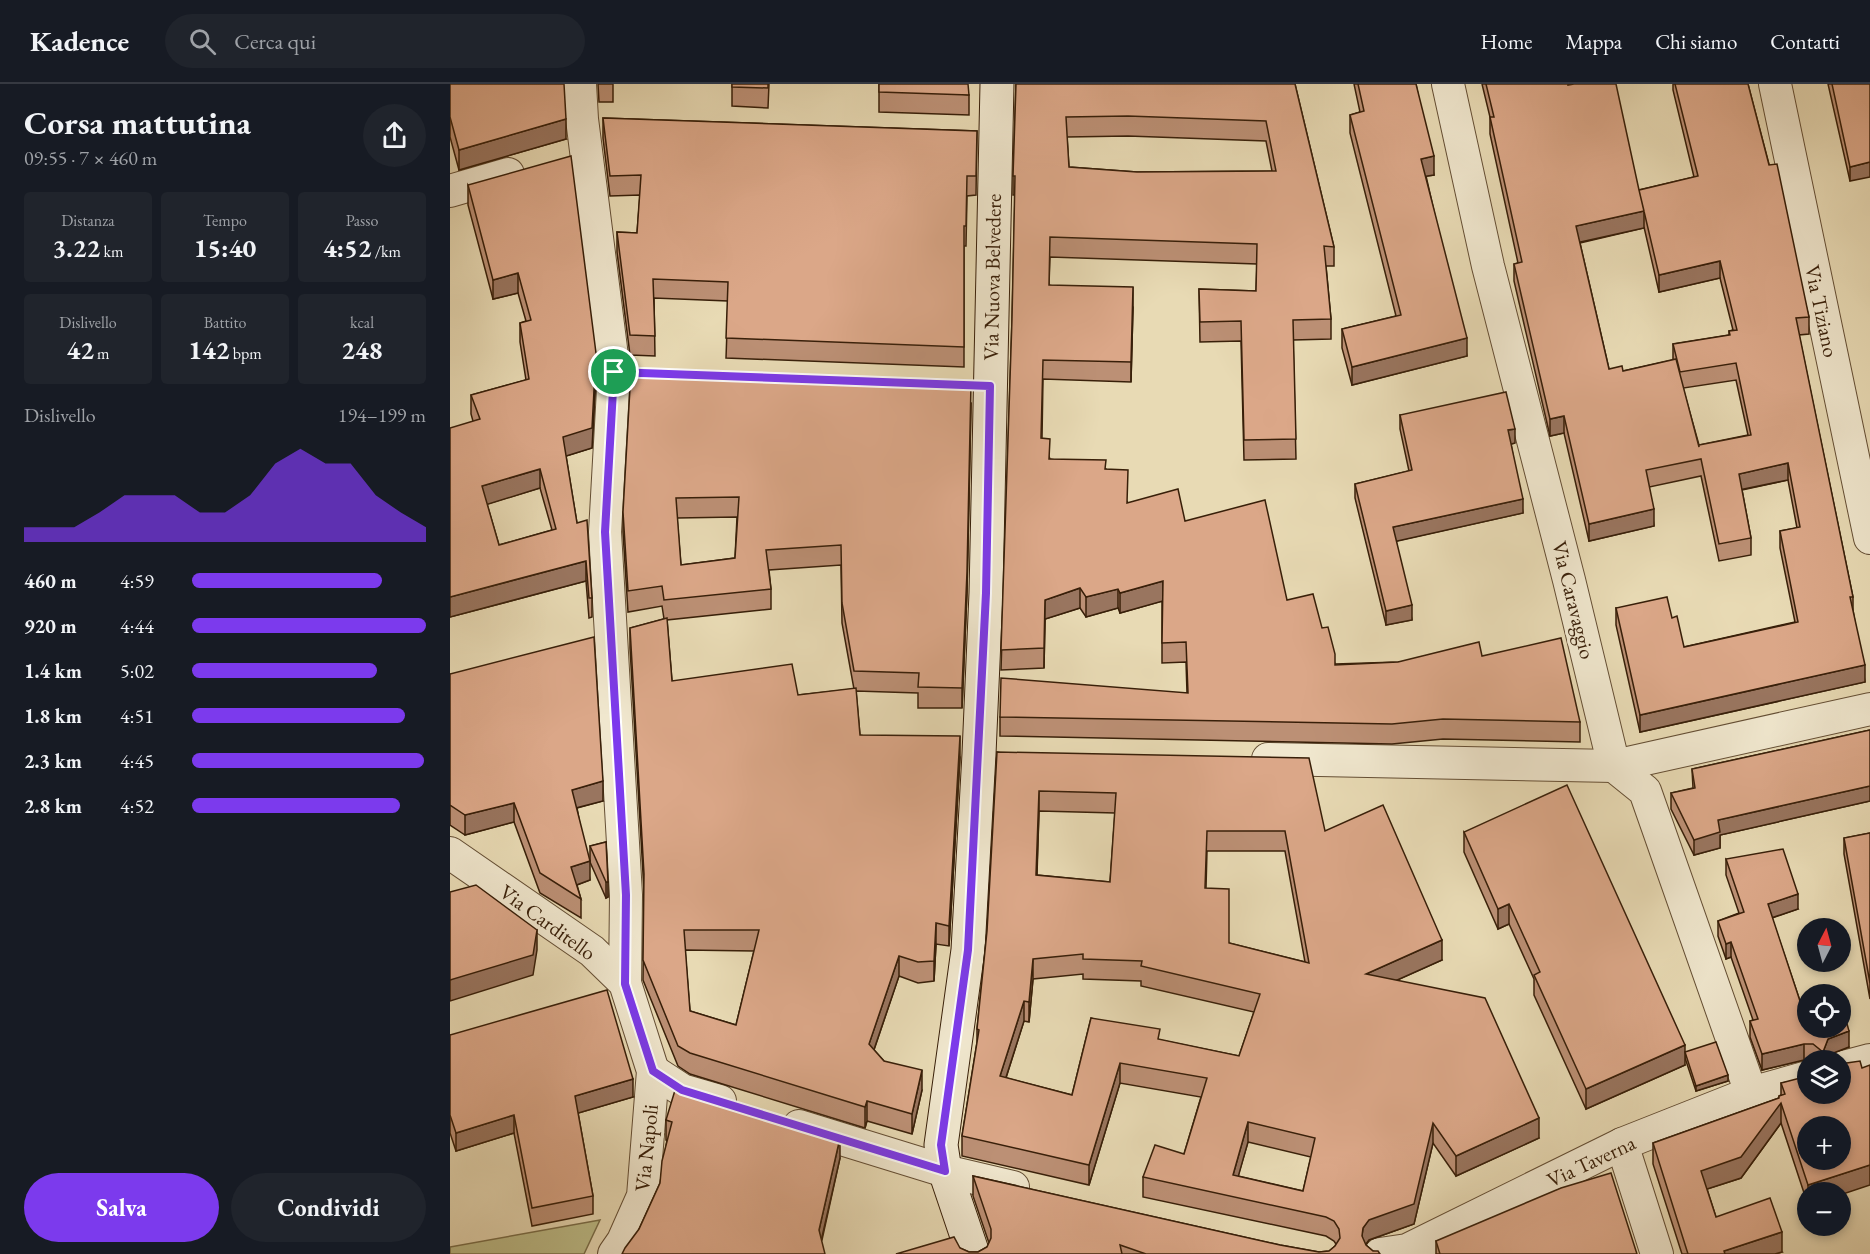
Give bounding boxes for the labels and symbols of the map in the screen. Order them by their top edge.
street label: Via Nuova Belvedere [977,193,1007,361]
street label: Via Tiziano [1799,262,1845,360]
pin [588,346,639,397]
street label: Via Caravaggio [1546,538,1602,662]
street label: Via Carditello [494,878,602,966]
north arrow [1797,918,1851,972]
street label: Via Napoli [628,1103,664,1193]
street label: Via Taverna [1542,1129,1640,1193]

